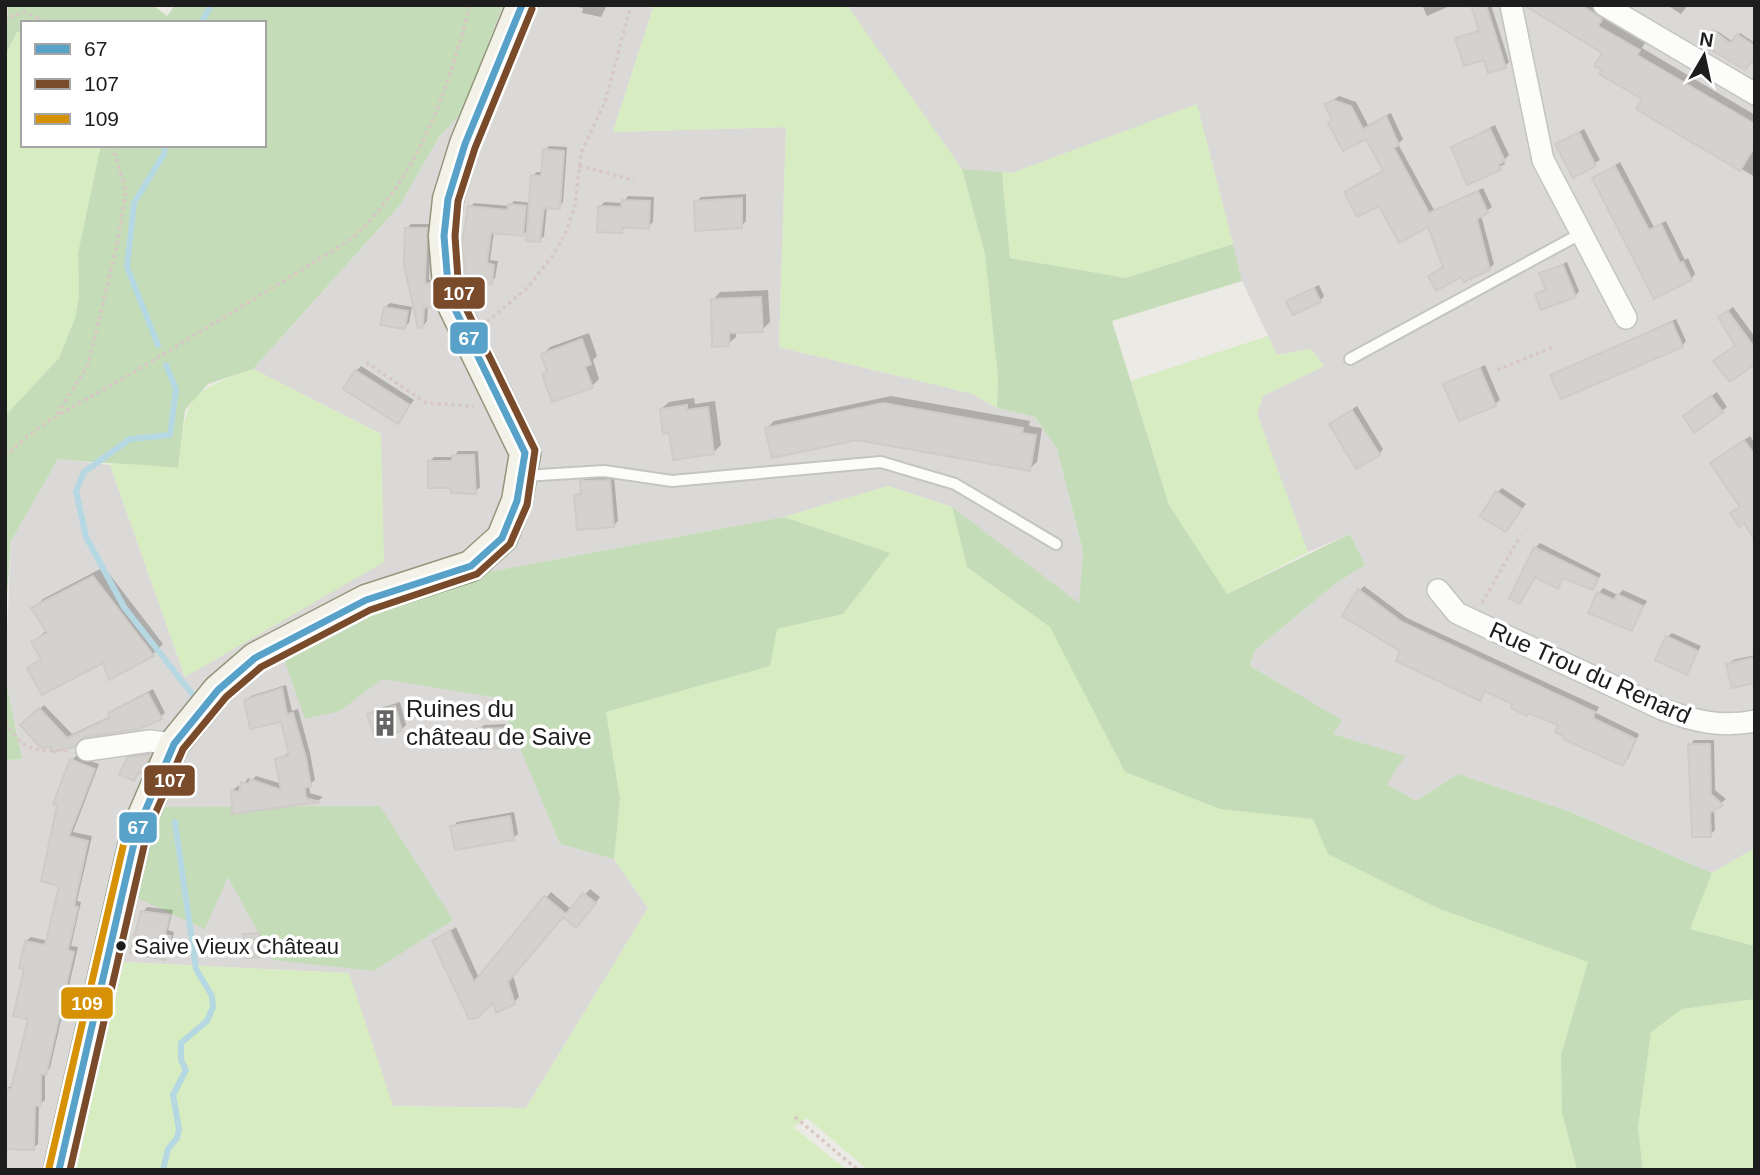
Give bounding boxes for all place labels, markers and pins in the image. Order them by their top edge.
place label: Ruines du château de Saive [406,695,591,750]
building icon: Ruines du château de Saive [370,708,400,738]
place label: Saive Vieux Château [134,934,339,959]
marker: Saive Vieux Château [114,939,128,953]

